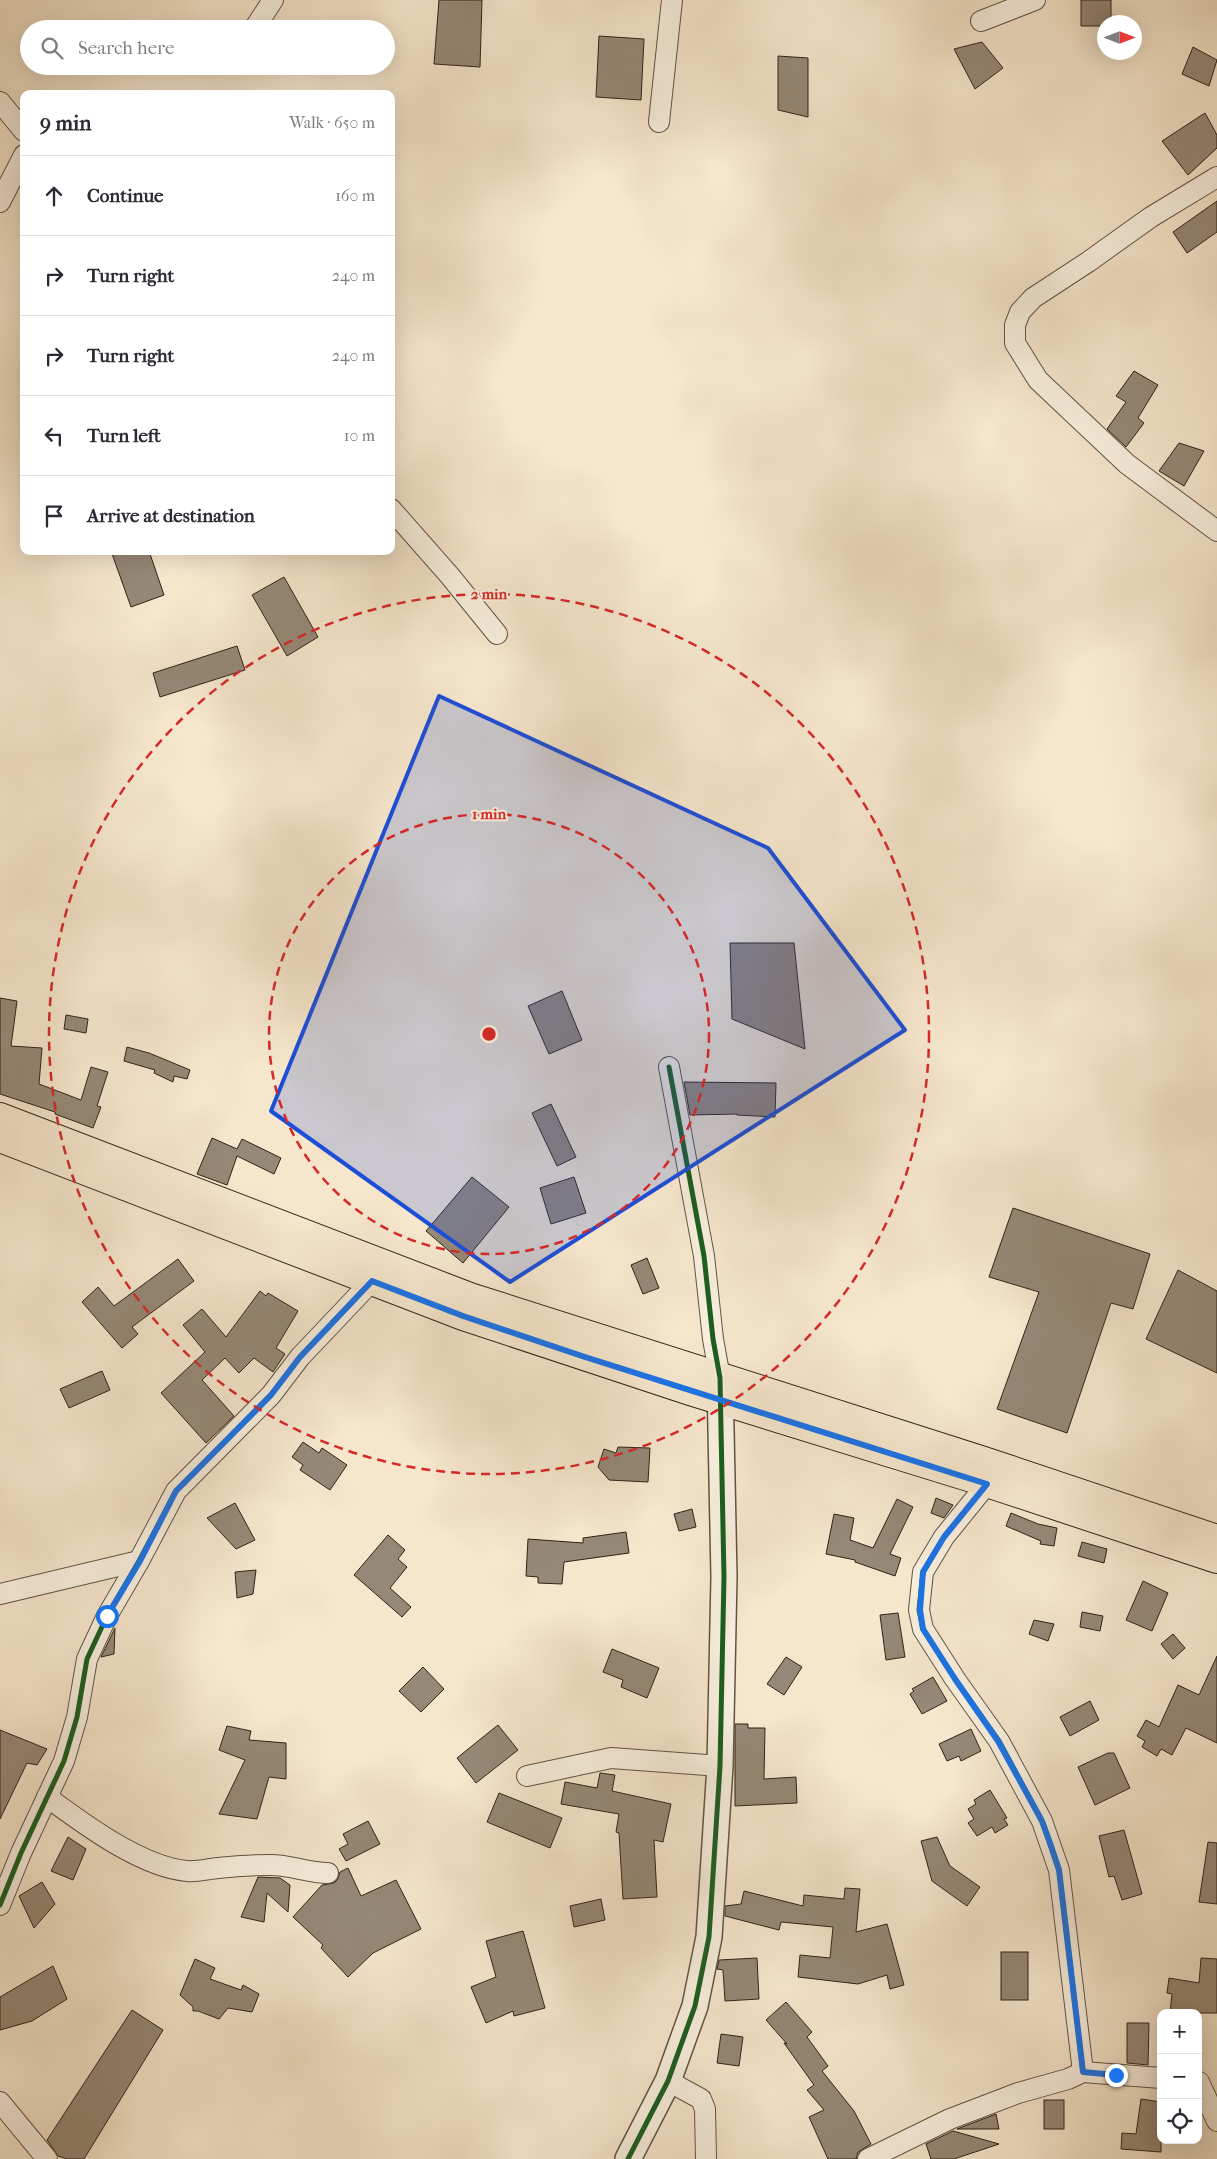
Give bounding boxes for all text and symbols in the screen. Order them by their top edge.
north arrow [1097,15,1142,60]
search box [20,20,395,75]
icon: search [38,34,66,62]
text: Search here [78,37,174,59]
text: 9 min [40,111,91,135]
text: Walk · 650 m [289,113,375,132]
icon: ahead [40,182,68,210]
text: Continue [87,185,163,207]
text: 160 m [335,186,375,205]
icon: right [40,262,68,290]
text: Turn right [87,265,174,287]
text: 240 m [332,266,375,285]
icon: right [40,342,68,370]
text: Turn right [87,345,174,367]
text: 240 m [332,346,375,365]
icon: left [40,422,68,450]
text: Turn left [87,425,161,447]
text: 10 m [344,426,375,445]
icon: arrive [40,502,68,530]
text: Arrive at destination [87,505,255,527]
text: 2 min [471,585,508,603]
text: 1 min [472,805,506,823]
centre of rings [480,1025,498,1043]
route start [96,1605,119,1628]
map controls [1157,2009,1202,2144]
button: + [1157,2009,1202,2054]
button: − [1157,2054,1202,2099]
route end [1105,2064,1128,2087]
button: locate [1157,2099,1202,2144]

